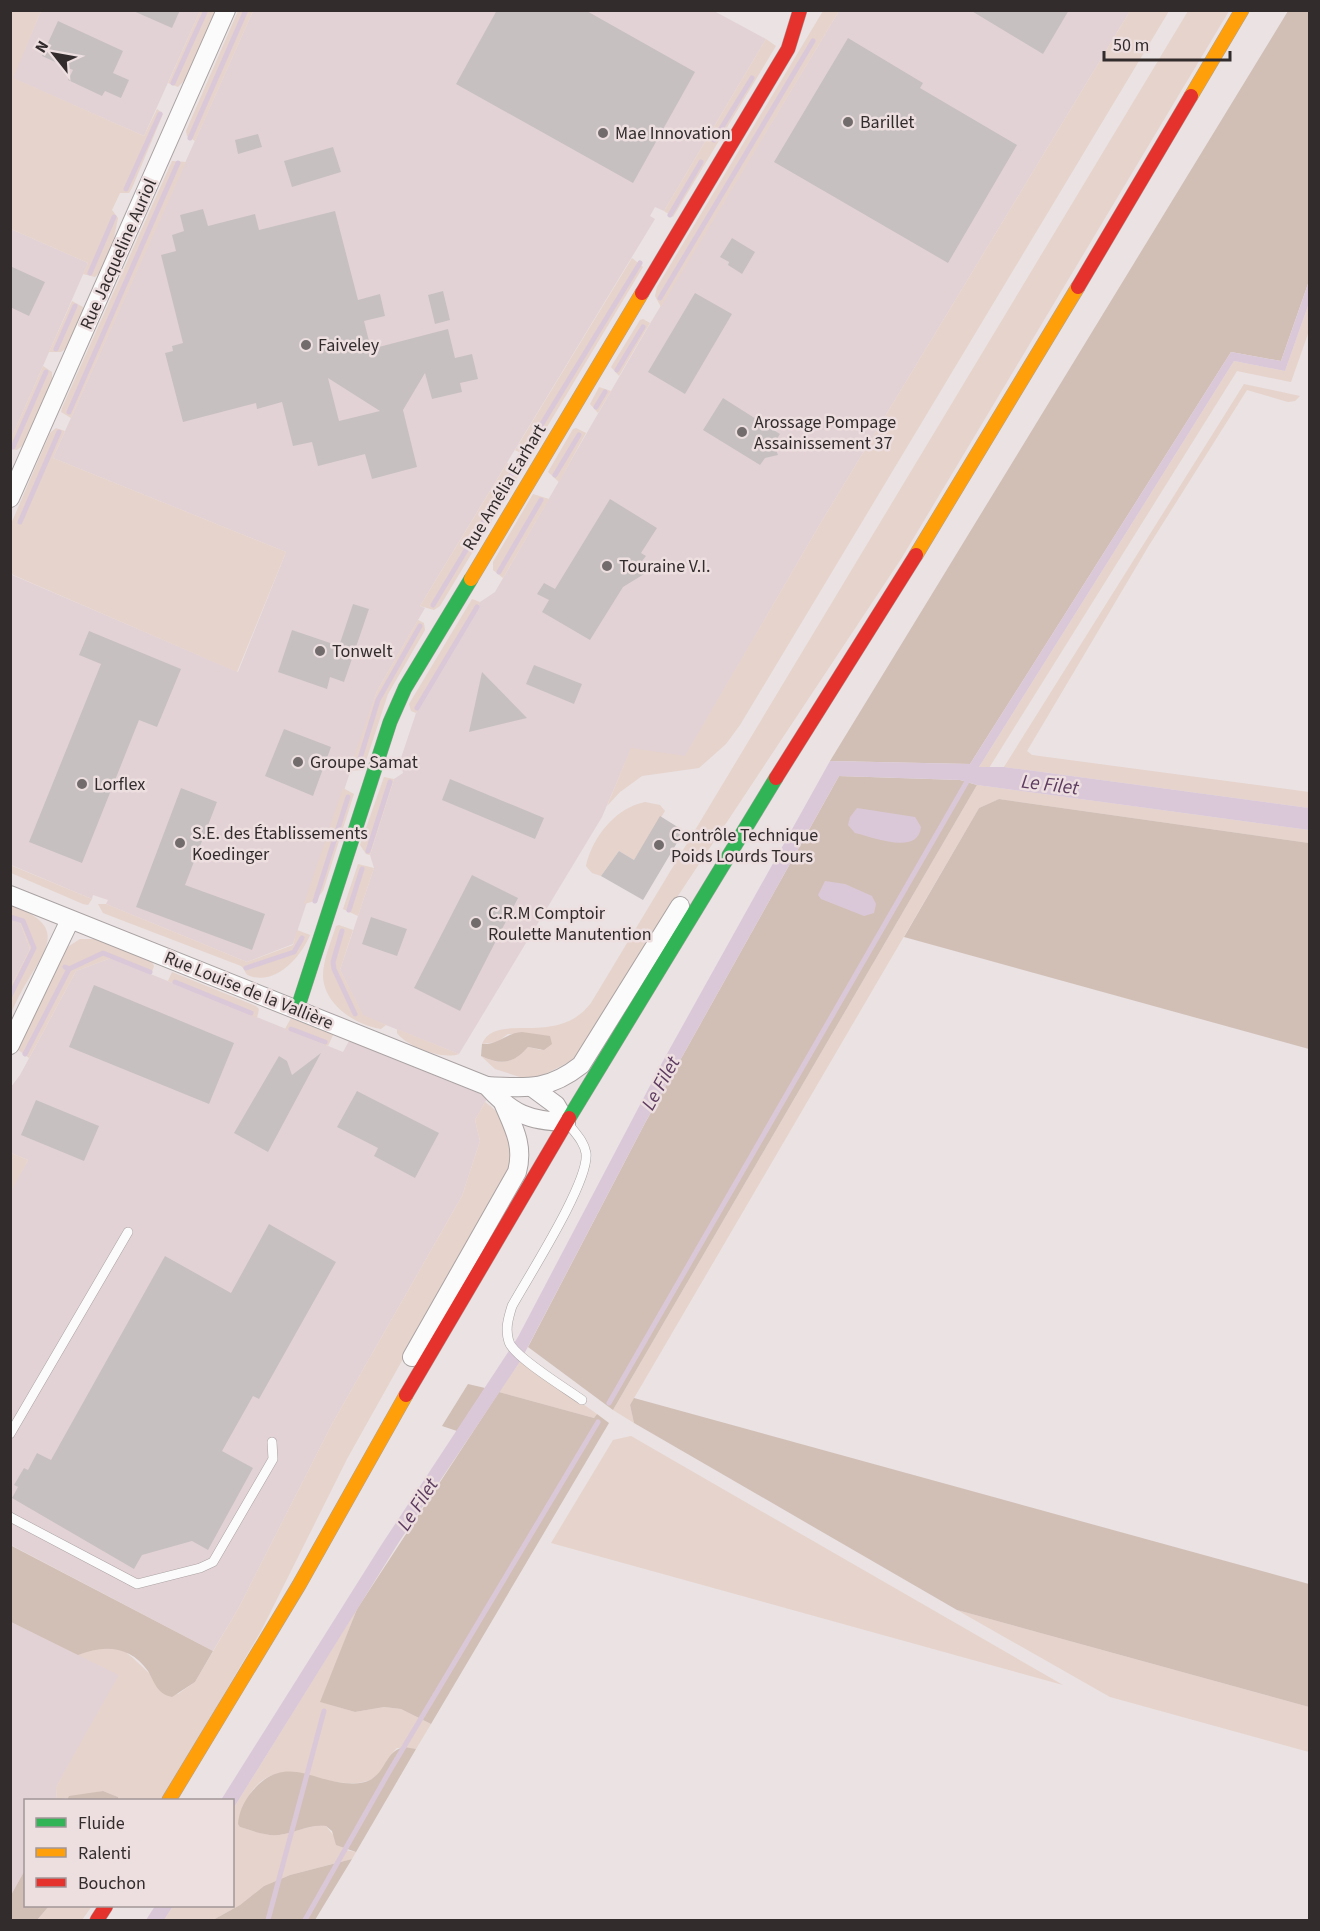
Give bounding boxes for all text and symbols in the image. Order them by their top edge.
north arrow [24,24,84,84]
scale bar [1104,24,1230,62]
text: 50 m [1113,33,1149,58]
text: N [30,37,54,57]
place label: Barillet [860,110,914,135]
marker: Barillet [841,115,855,129]
place label: Mae Innovation [615,121,731,146]
marker: Mae Innovation [596,126,610,140]
street label: Rue Jacqueline Auriol [74,175,163,334]
place label: Faiveley [318,333,380,358]
marker: Faiveley [299,338,313,352]
place label: Arossage Pompage Assainissement 37 [754,410,896,456]
street label: Rue Amélia Earhart [457,419,552,555]
marker: Arossage Pompage Assainissement 37 [735,425,749,439]
place label: Touraine V.I. [619,554,711,579]
marker: Touraine V.I. [600,559,614,573]
place label: Tonwelt [332,639,393,664]
marker: Tonwelt [313,644,327,658]
place label: Groupe Samat [310,750,418,775]
marker: Groupe Samat [291,755,305,769]
water label: Le Filet [1020,768,1081,802]
place label: Lorflex [94,772,145,797]
marker: Lorflex [75,777,89,791]
place label: S.E. des Établissements Koedinger [192,821,368,867]
place label: Contrôle Technique Poids Lourds Tours [671,823,818,869]
marker: S.E. des Établissements Koedinger [173,836,187,850]
marker: Contrôle Technique Poids Lourds Tours [652,838,666,852]
place label: C.R.M Comptoir Roulette Manutention [488,901,652,947]
marker: C.R.M Comptoir Roulette Manutention [469,916,483,930]
street label: Rue Louise de la Vallière [160,945,337,1036]
water label: Le Filet [635,1051,687,1115]
water label: Le Filet [390,1472,446,1536]
legend [24,1799,234,1907]
text: Fluide [78,1811,125,1836]
text: Ralenti [78,1841,131,1866]
text: Bouchon [78,1871,146,1896]

